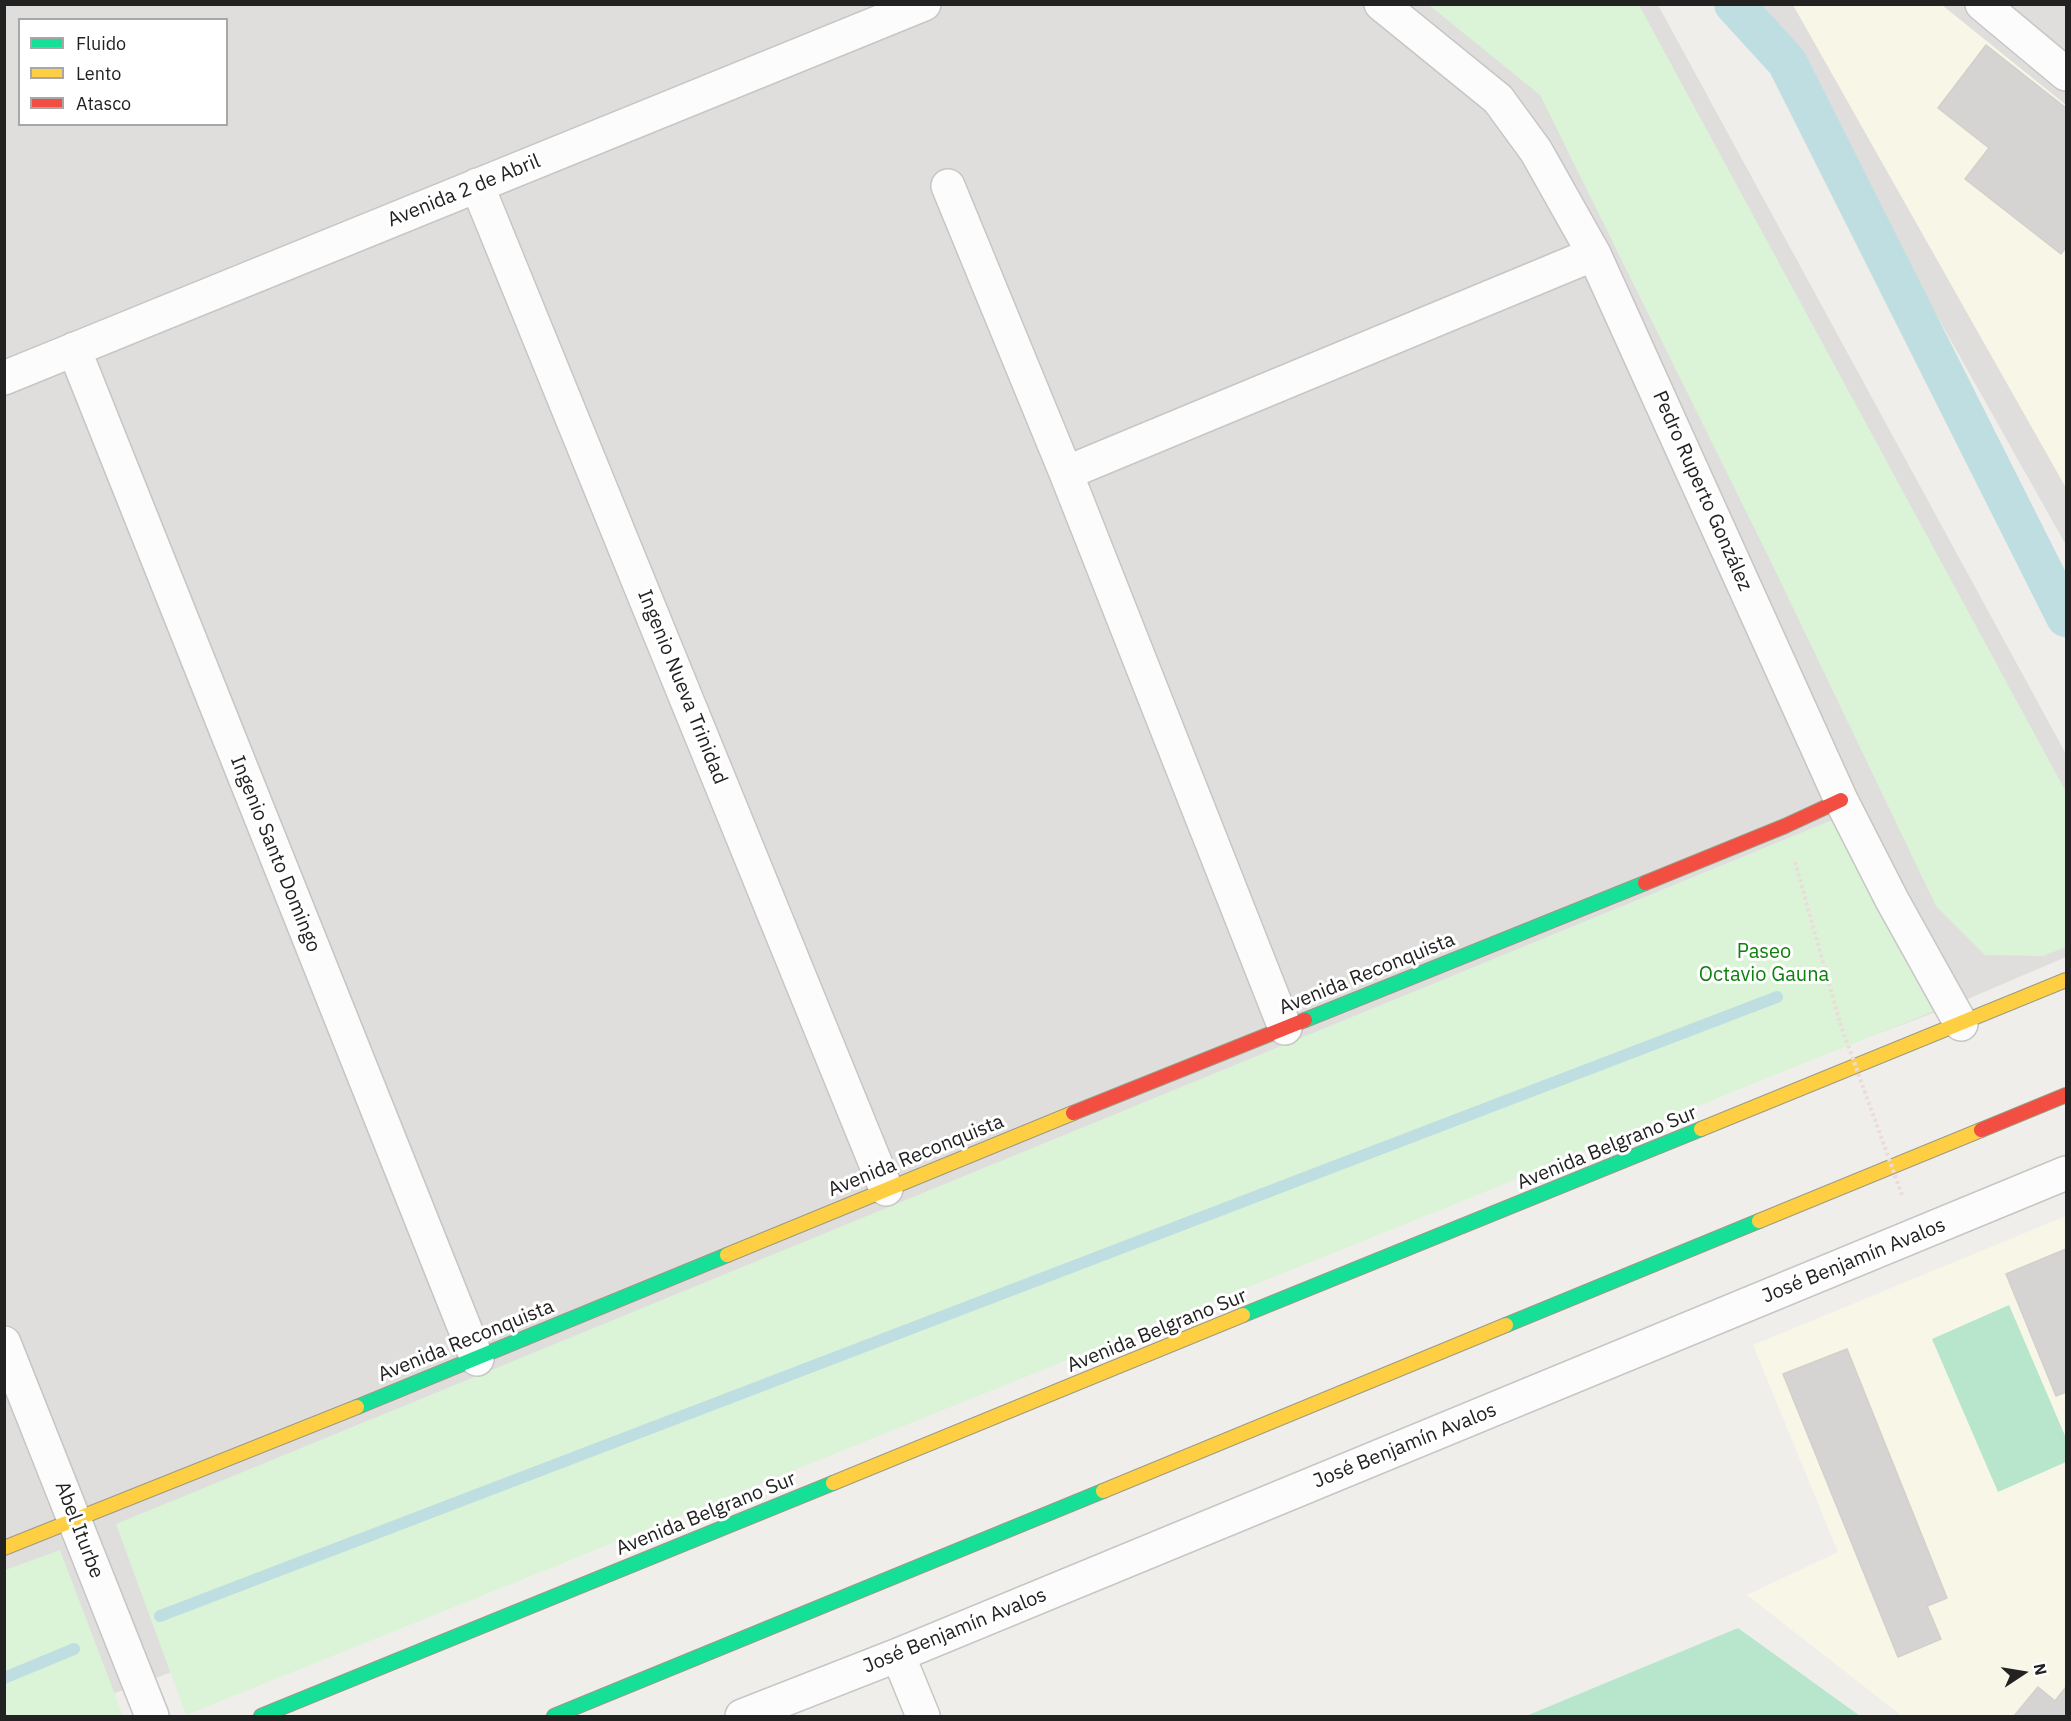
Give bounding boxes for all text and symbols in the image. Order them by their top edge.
legend [18,18,228,126]
text: Fluido [76,32,126,55]
text: Lento [76,62,121,85]
text: Atasco [76,92,131,115]
street label: Avenida 2 de Abril [384,149,544,233]
street label: Pedro Ruperto González [1647,387,1757,595]
street label: Ingenio Nueva Trinidad [632,586,732,788]
street label: Ingenio Santo Domingo [225,752,325,956]
street label: Avenida Reconquista [1275,928,1459,1020]
park label: Paseo Octavio Gauna [1699,940,1829,987]
street label: Avenida Belgrano Sur [1513,1101,1701,1195]
street label: Avenida Reconquista [824,1110,1008,1202]
street label: José Benjamín Avalos [1759,1213,1949,1309]
street label: Avenida Belgrano Sur [1063,1284,1251,1378]
street label: Avenida Reconquista [374,1295,558,1387]
street label: José Benjamín Avalos [1310,1398,1500,1494]
street label: Avenida Belgrano Sur [612,1467,800,1561]
street label: Abel Iturbe [50,1478,108,1582]
street label: José Benjamín Avalos [860,1583,1050,1679]
north arrow [1993,1643,2053,1703]
text: N [2030,1662,2052,1677]

